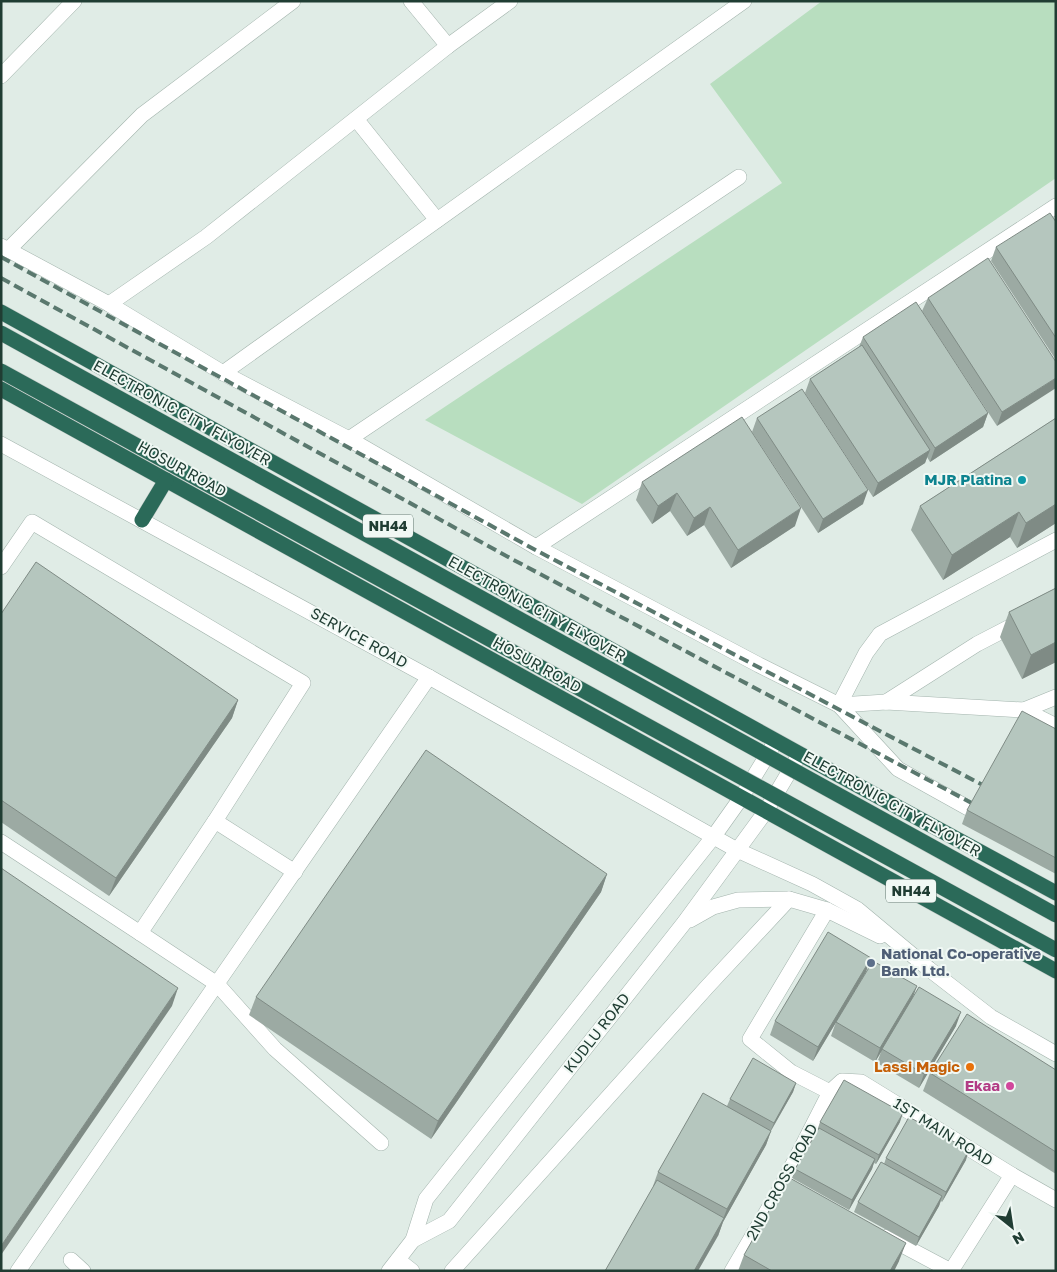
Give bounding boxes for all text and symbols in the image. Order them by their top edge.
street label: ELECTRONIC CITY FLYOVER [90,356,274,469]
street label: HOSUR ROAD [135,436,230,500]
place label: MJR Platina [924,470,1012,488]
marker: MJR Platina [1016,474,1028,486]
road number: NH44 [363,514,413,538]
street label: ELECTRONIC CITY FLYOVER [445,552,629,665]
street label: SERVICE ROAD [308,603,411,671]
street label: HOSUR ROAD [490,632,585,696]
street label: ELECTRONIC CITY FLYOVER [800,747,984,860]
road number: NH44 [886,879,936,902]
place label: National Co-operative Bank Ltd. [881,944,1041,979]
marker: National Co-operative Bank Ltd. [865,957,877,969]
street label: KUDLU ROAD [560,989,633,1076]
place label: Lassi Magic [874,1057,960,1075]
marker: Lassi Magic [964,1061,976,1073]
place label: Ekaa [965,1076,1000,1094]
marker: Ekaa [1004,1080,1016,1092]
street label: 1ST MAIN ROAD [890,1093,997,1169]
street label: 2ND CROSS ROAD [742,1120,821,1243]
north arrow [987,1202,1037,1252]
text: N [1010,1229,1028,1249]

